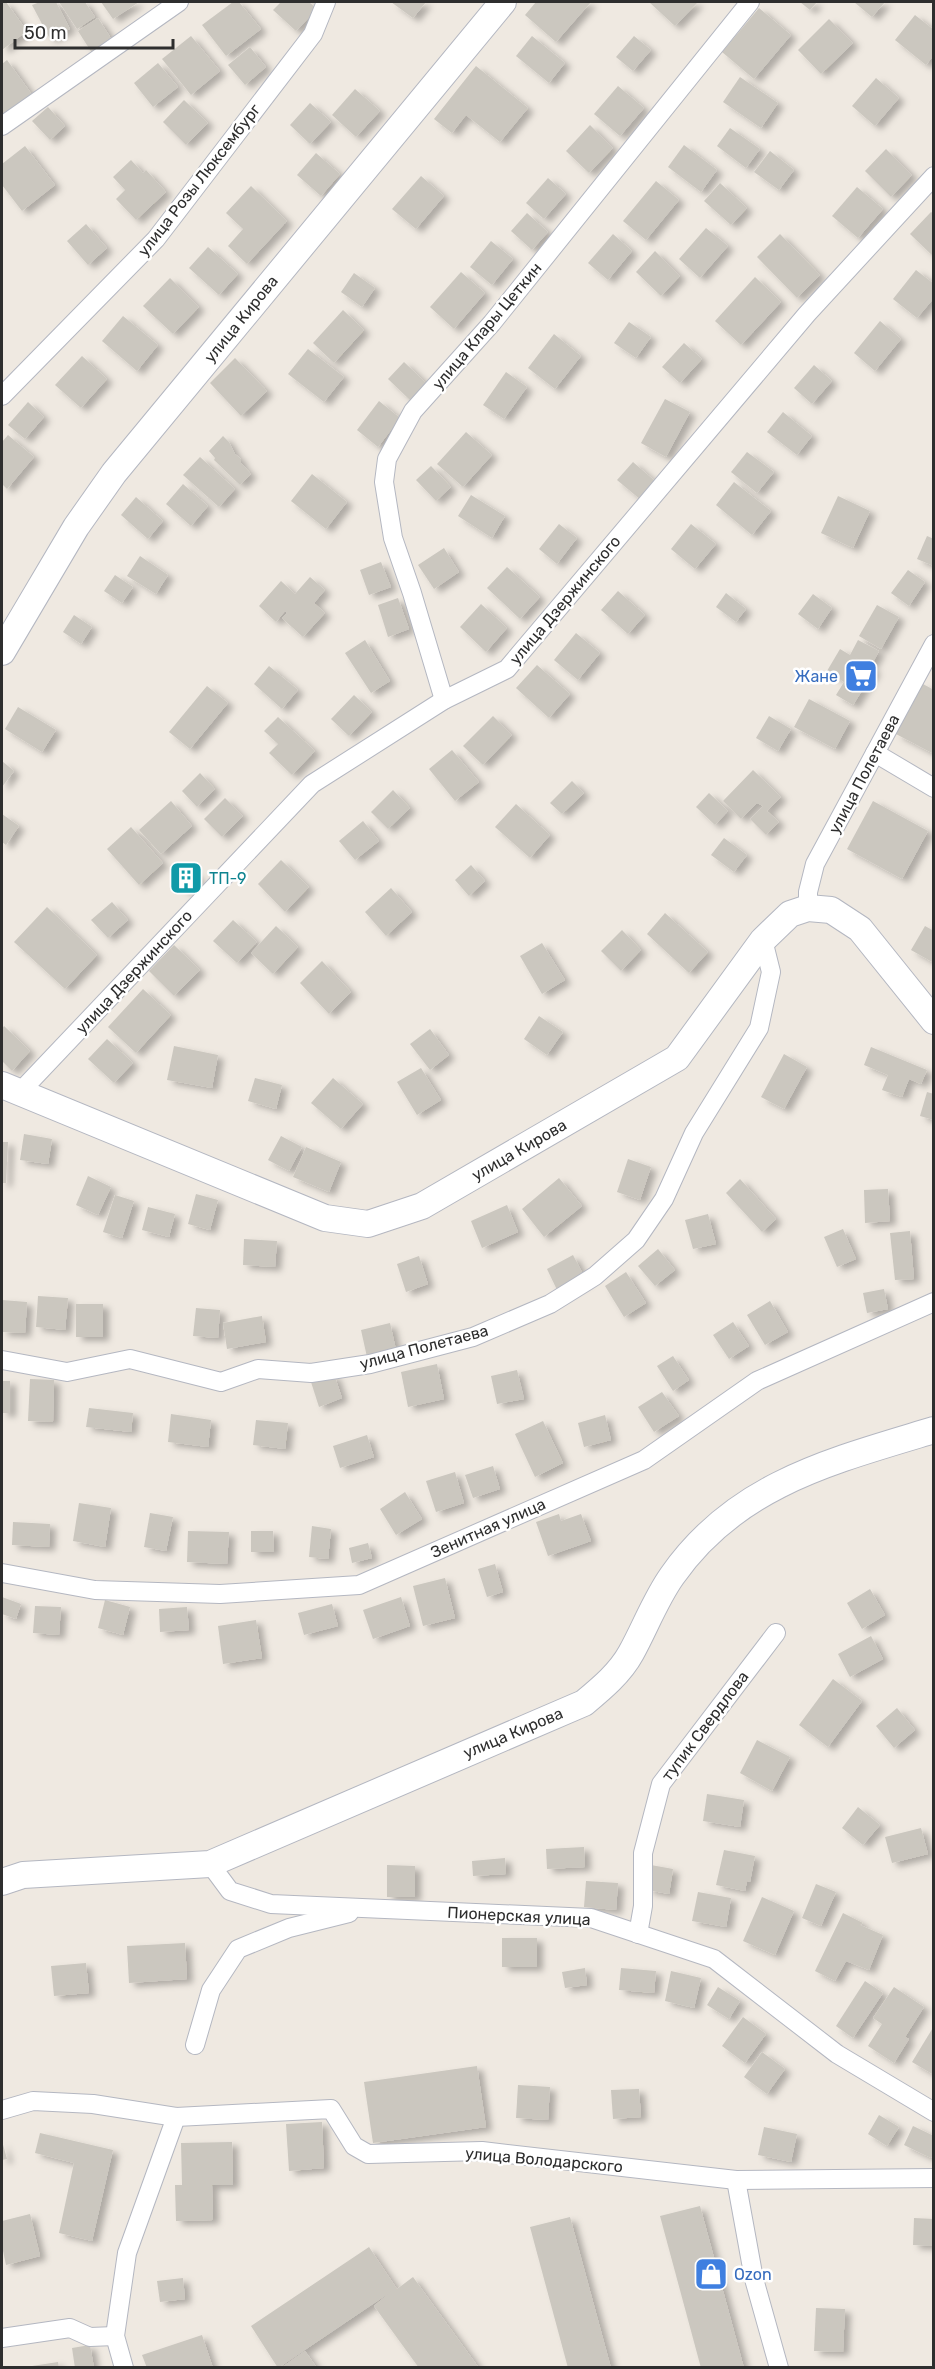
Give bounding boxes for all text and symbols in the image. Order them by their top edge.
scale bar [15,12,172,50]
text: 50 m [24,22,67,44]
street label: улица Розы Люксембург [134,100,264,260]
street label: улица Клары Цеткин [428,259,546,393]
street label: улица Кирова [200,272,282,366]
street label: улица Дзержинского [506,532,624,668]
supermarket icon: Жане [843,658,879,694]
place label: Жане [795,667,838,686]
street label: улица Полетаева [825,711,903,837]
building icon: ТП-9 [168,860,204,896]
place label: ТП-9 [209,869,247,888]
street label: улица Дзержинского [72,906,196,1038]
street label: улица Кирова [468,1115,570,1185]
street label: улица Полетаева [358,1321,490,1373]
street label: Зенитная улица [428,1494,548,1562]
street label: тупик Свердлова [657,1667,753,1785]
street label: улица Кирова [460,1703,566,1763]
street label: Пионерская улица [447,1903,591,1929]
street label: улица Володарского [464,2144,624,2176]
shop icon: Ozon [693,2256,729,2292]
place label: Ozon [734,2265,772,2284]

